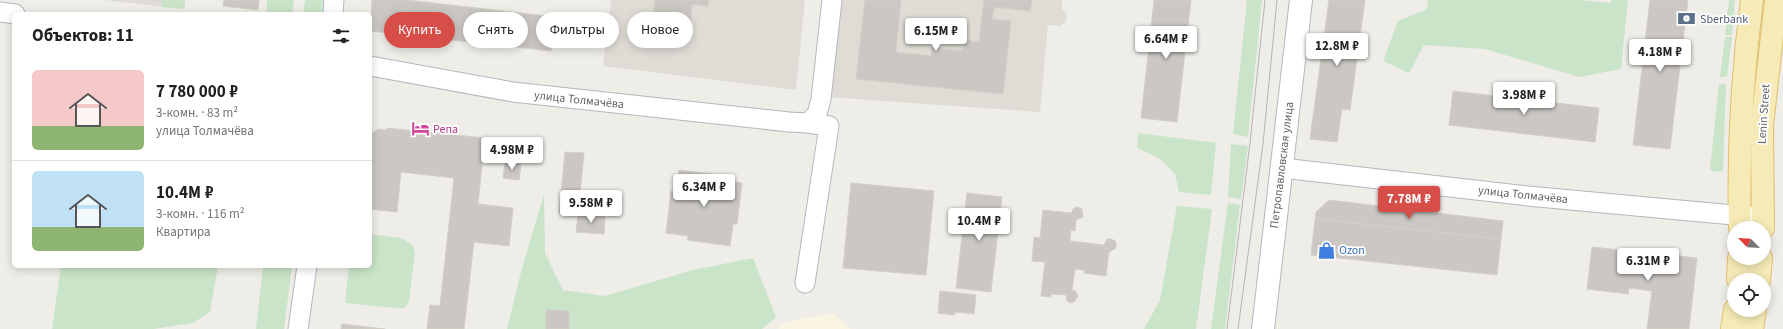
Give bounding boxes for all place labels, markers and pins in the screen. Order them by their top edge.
bank icon: Sberbank [1677,9,1697,29]
place label: Sberbank [1700,11,1748,28]
pin: 6.15M ₽ [899,18,973,52]
pin: 6.64M ₽ [1129,26,1203,60]
pin: 12.8M ₽ [1300,33,1374,67]
pin: 4.18M ₽ [1623,39,1697,73]
pin: 3.98M ₽ [1487,82,1561,116]
hotel icon: Репа [410,119,430,139]
place label: Репа [433,121,458,138]
pin: 4.98M ₽ [475,137,549,171]
pin: 6.34M ₽ [667,174,741,208]
pin: 7.78M ₽ [1372,186,1446,220]
pin: 9.58M ₽ [554,190,628,224]
pin: 10.4M ₽ [942,208,1016,242]
shop icon: Ozon [1316,240,1336,260]
place label: Ozon [1339,242,1365,259]
pin: 6.31M ₽ [1611,248,1685,282]

